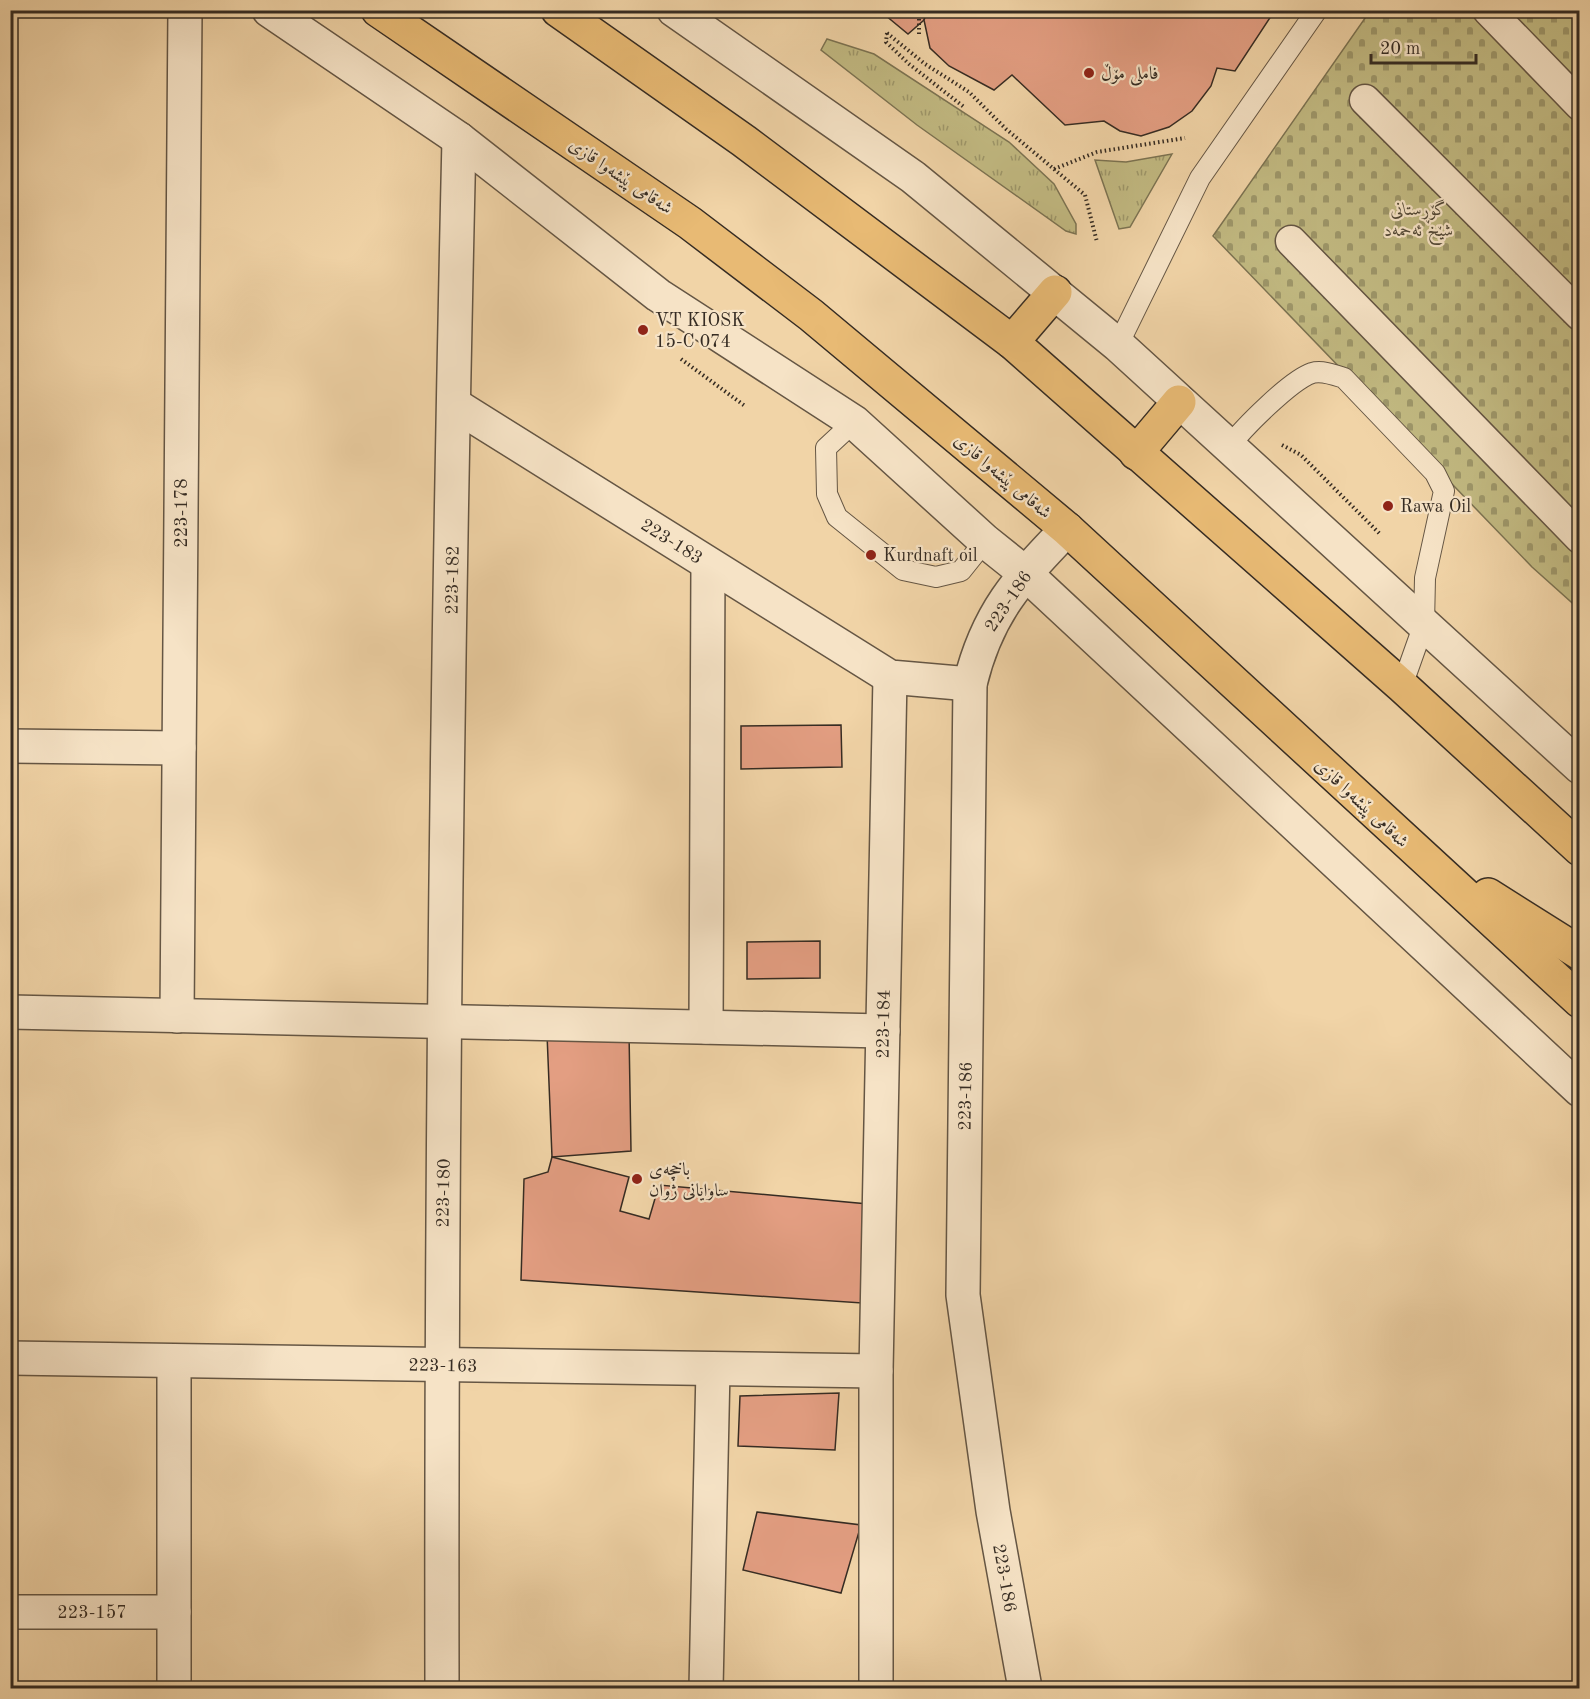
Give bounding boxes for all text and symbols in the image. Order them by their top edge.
scale bar [1371,27,1476,65]
text: 20 m [1380,40,1420,58]
place label: فاملی مۆڵ [1101,63,1159,86]
marker: فاملی مۆڵ [1082,66,1096,80]
street label: شەقامی پێشەوا قازی [564,136,675,220]
park label: گۆڕستانی شێخ ئەحمەد [1384,199,1454,246]
place label: VT KIOSK 15-C 074 [655,312,745,351]
marker: VT KIOSK 15-C 074 [636,323,650,337]
street label: شەقامی پێشەوا قازی [949,431,1054,524]
street label: 223-178 [173,478,191,548]
place label: Rawa Oil [1400,498,1471,516]
marker: Rawa Oil [1381,499,1395,513]
street label: 223-183 [637,516,706,568]
street label: 223-182 [443,545,463,615]
place label: Kurdnaft oil [883,547,978,565]
marker: Kurdnaft oil [864,548,878,562]
street label: 223-186 [982,568,1036,635]
street label: شەقامی پێشەوا قازی [1310,756,1412,853]
street label: 223-184 [874,989,894,1059]
street label: 223-186 [956,1061,976,1131]
street label: 223-180 [434,1158,454,1228]
place label: باخچەی ساوایانی ژوان [649,1161,729,1201]
marker: باخچەی ساوایانی ژوان [630,1172,644,1186]
street label: 223-163 [408,1356,478,1376]
street label: 223-186 [989,1542,1019,1614]
street label: 223-157 [57,1604,127,1622]

